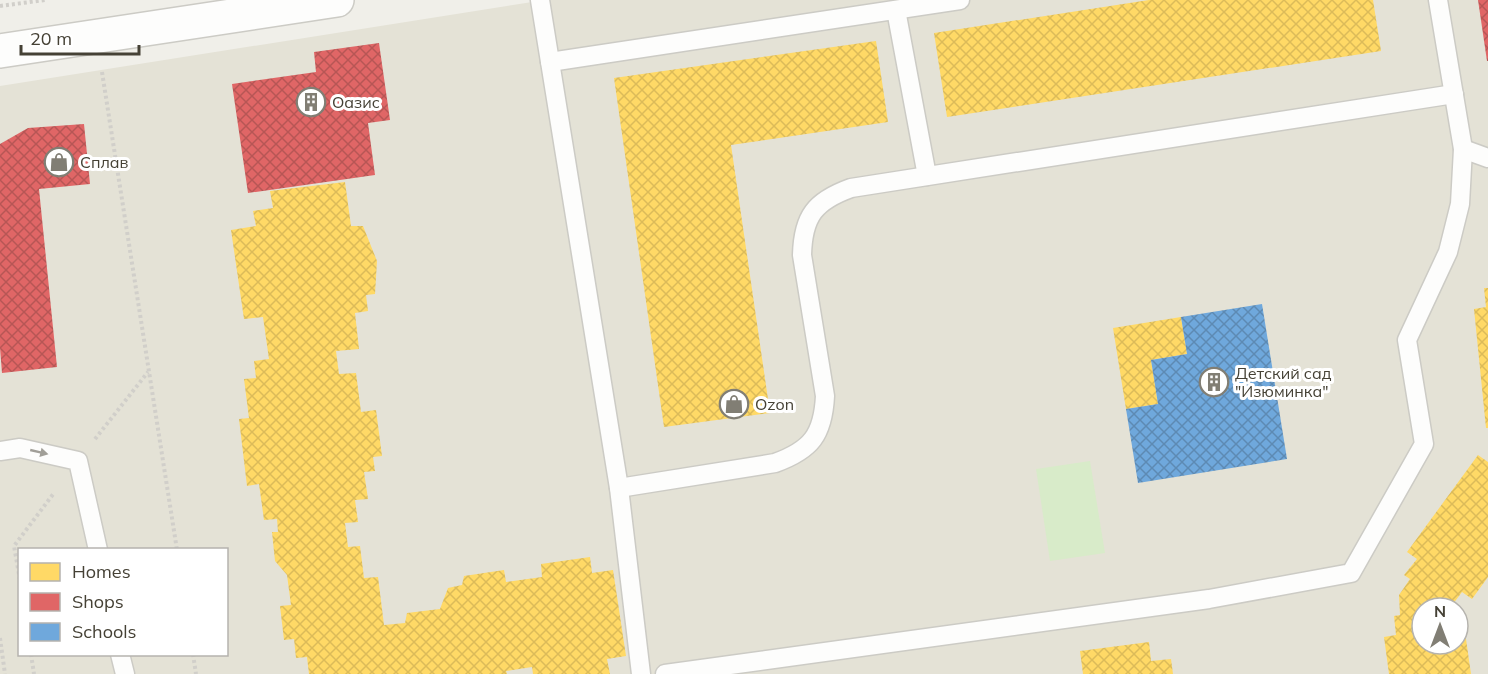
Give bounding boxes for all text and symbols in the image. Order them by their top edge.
scale bar [21,18,140,56]
text: 20 m [30,27,72,50]
building icon: Оазис [295,86,327,118]
place label: Оазис [332,92,380,112]
shop icon: Сплав [43,146,75,178]
place label: Сплав [80,152,129,172]
place label: Детский сад "Изюминка" [1235,363,1332,401]
building icon: Детский сад "Изюминка" [1198,366,1230,398]
shop icon: Ozon [718,388,750,420]
place label: Ozon [755,394,794,414]
one-way arrow [30,447,49,457]
legend [18,548,228,656]
text: Homes [72,560,131,583]
text: Shops [72,590,124,613]
north arrow [1410,596,1470,656]
text: N [1434,601,1446,621]
text: Schools [72,620,137,643]

